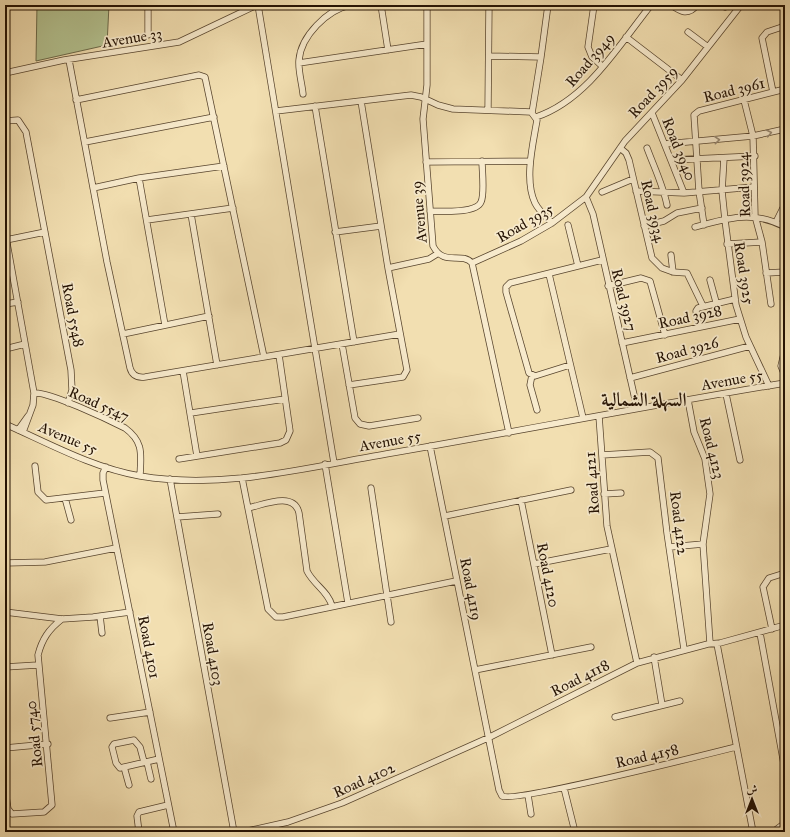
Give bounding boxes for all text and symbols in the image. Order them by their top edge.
street label: Avenue 33 [100,24,163,52]
street label: Road 3949 [562,29,618,91]
street label: Road 3959 [624,62,682,122]
street label: Road 3961 [701,74,767,106]
street label: Road 3940 [658,115,700,183]
one-way arrow [766,129,772,137]
one-way arrow [714,135,721,144]
street label: Road 3924 [734,152,754,218]
street label: Road 3934 [637,178,669,245]
street label: Avenue 39 [407,180,431,245]
street label: Road 3935 [494,200,556,246]
street label: Road 3925 [730,240,758,306]
street label: Road 3927 [607,267,641,333]
street label: Road 5548 [58,281,88,349]
street label: Road 3928 [657,301,723,333]
street label: Road 3926 [654,333,722,367]
street label: Avenue 55 [699,366,764,394]
street label: Road 5547 [66,383,132,425]
district label: السهلة الشمالية [601,388,687,412]
street label: Road 4123 [696,415,728,481]
street label: Avenue 55 [35,417,100,458]
street label: Avenue 55 [357,427,422,455]
street label: Road 4121 [581,451,603,515]
street label: Road 4122 [666,490,692,557]
street label: Road 4120 [533,541,563,609]
street label: Road 4119 [456,556,486,622]
street label: Road 4101 [134,614,164,680]
street label: Road 4103 [199,621,227,687]
street label: Road 4118 [548,656,612,700]
street label: Road 5740 [22,700,46,768]
street label: Road 4158 [614,740,680,772]
street label: Road 4102 [330,758,398,802]
north arrow [732,779,772,819]
text: ش [747,783,758,796]

